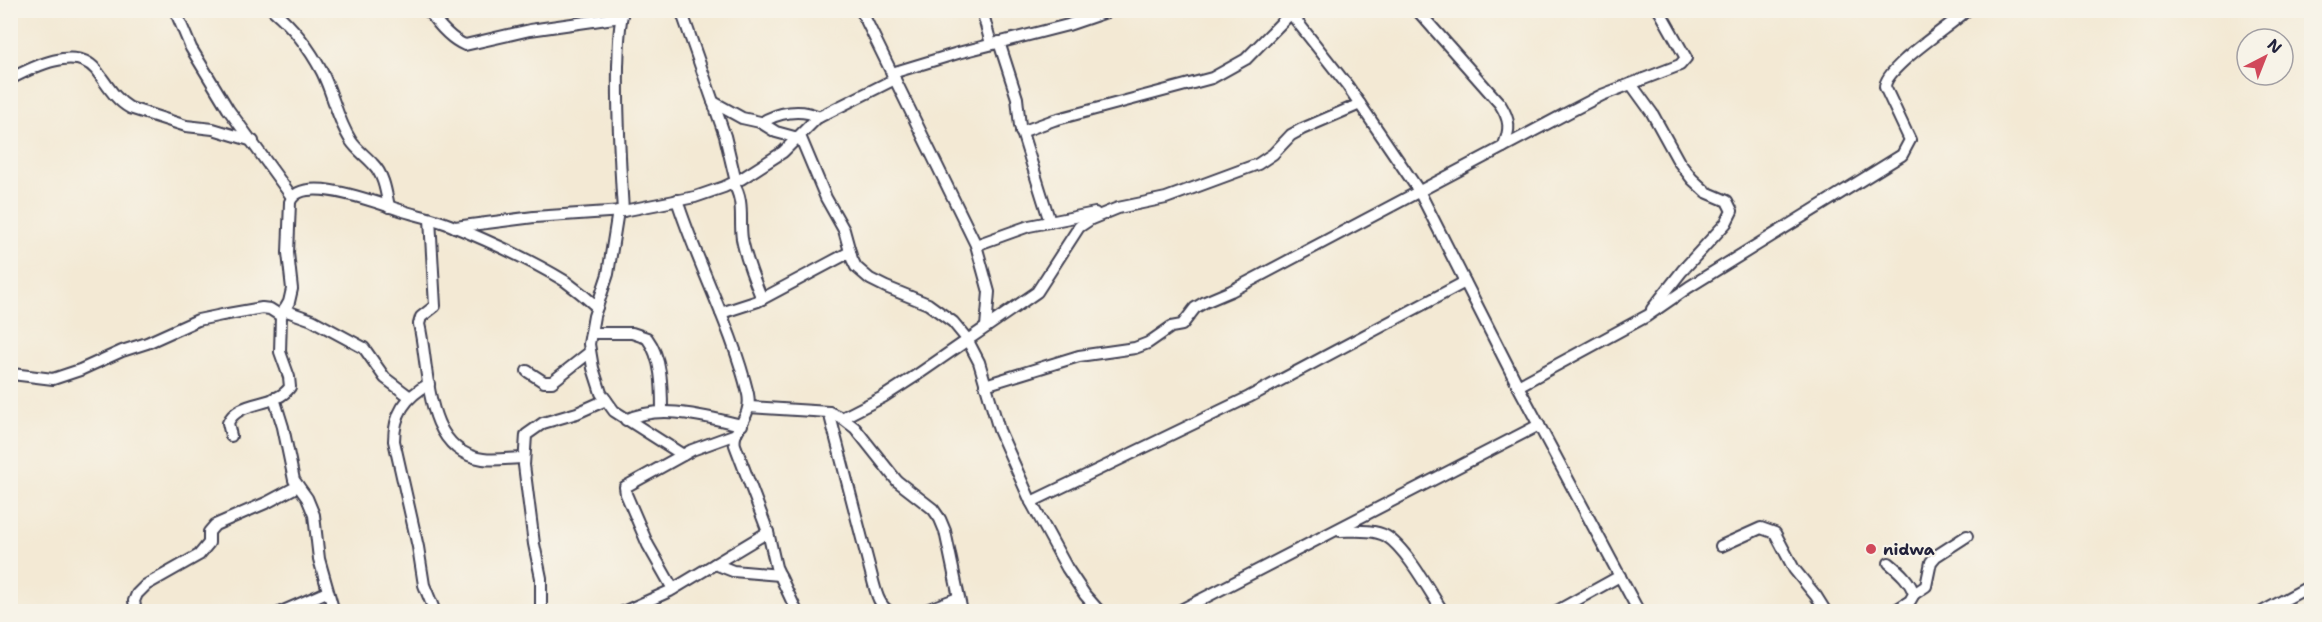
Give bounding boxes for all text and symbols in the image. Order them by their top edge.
north arrow [2235,27,2295,87]
text: N [2263,34,2286,58]
place label: nidwa [1883,539,1935,560]
marker: nidwa [1864,542,1878,556]

